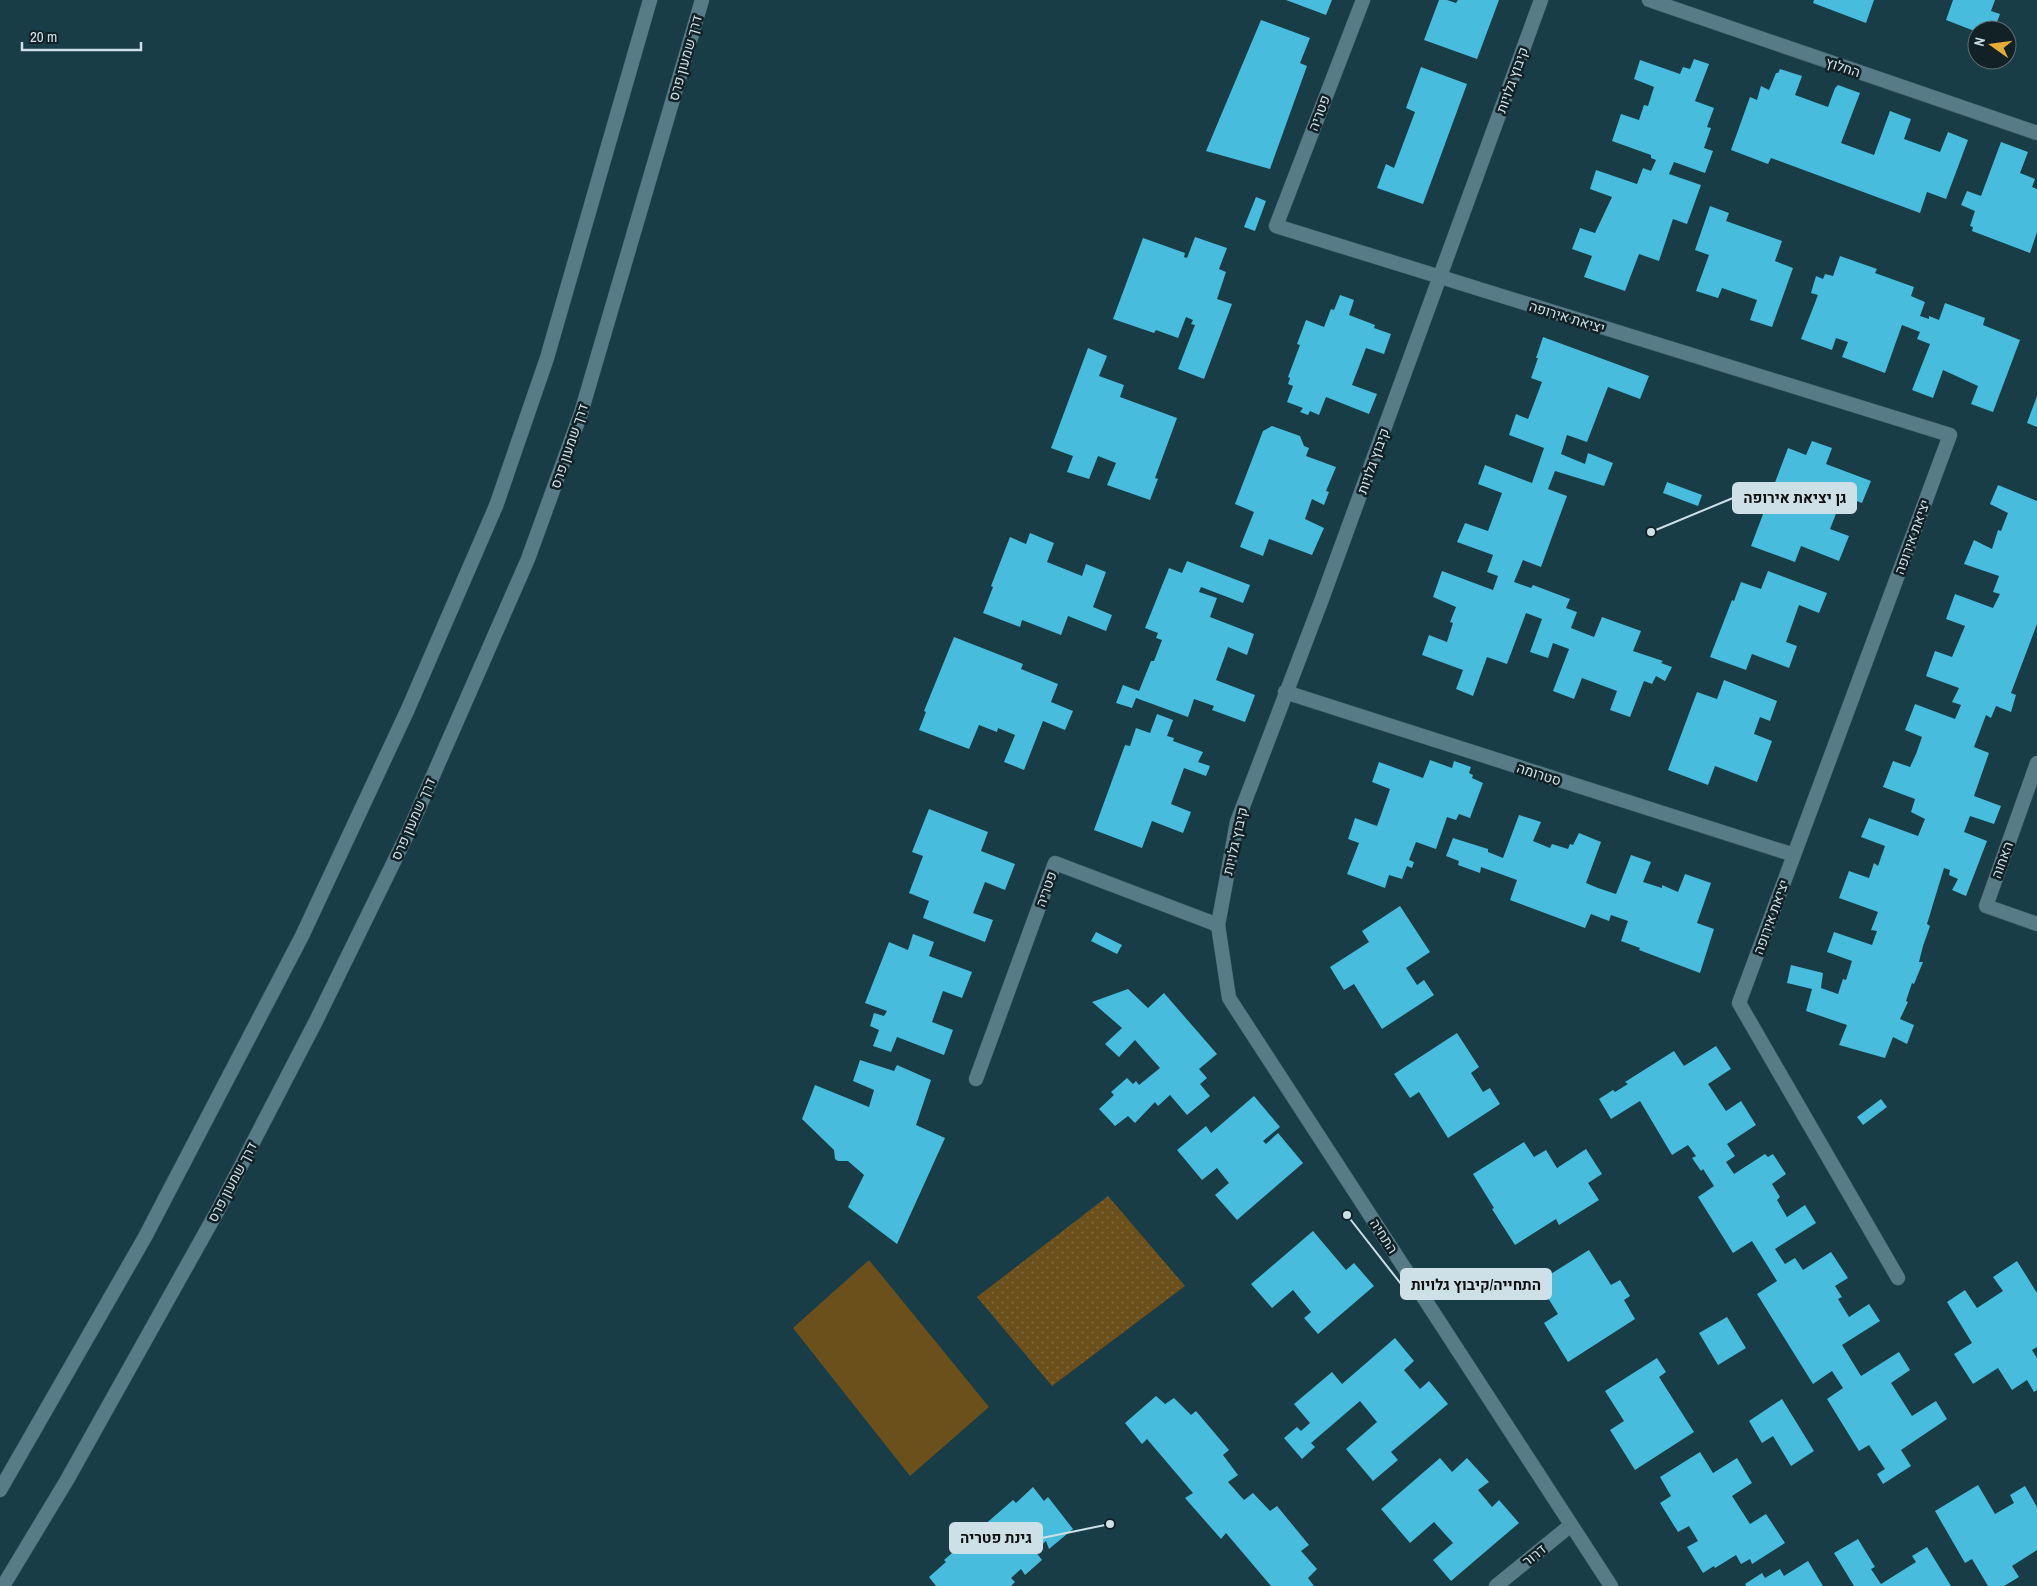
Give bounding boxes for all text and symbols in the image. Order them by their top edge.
street label: דרך שמעון פרס [664,13,706,103]
scale bar [22,20,141,52]
north arrow [1967,20,2017,70]
text: 20 m [30,26,57,47]
text: N [1970,36,1989,48]
street label: קיבוץ גלויות [1492,45,1532,115]
street label: החלוץ [1823,53,1863,81]
street label: פטריה [1304,93,1334,133]
street label: יציאת אירופה [1527,297,1607,337]
street label: דרך שמעון פרס [546,401,592,491]
street label: קיבוץ גלויות [1353,426,1393,496]
callout: גן יציאת אירופה [1733,483,1856,513]
text: גן יציאת אירופה [1743,487,1847,508]
street label: יציאת אירופה [1890,497,1934,577]
street label: סטרומה [1515,758,1563,790]
street label: דרך שמעון פרס [387,775,439,863]
street label: קיבוץ גלויות [1218,805,1252,877]
street label: האחוה [1987,839,2017,881]
street label: פטריה [1031,869,1061,909]
street label: יציאת אירופה [1749,877,1793,957]
street label: דרך שמעון פרס [203,1139,261,1225]
street label: התחיה [1366,1215,1402,1257]
callout: התחייה/קיבוץ גלויות [1401,1269,1551,1299]
text: התחייה/קיבוץ גלויות [1411,1274,1541,1295]
callout: גינת פטריה [950,1523,1042,1553]
text: גינת פטריה [960,1527,1032,1548]
street label: דרור [1519,1540,1549,1570]

